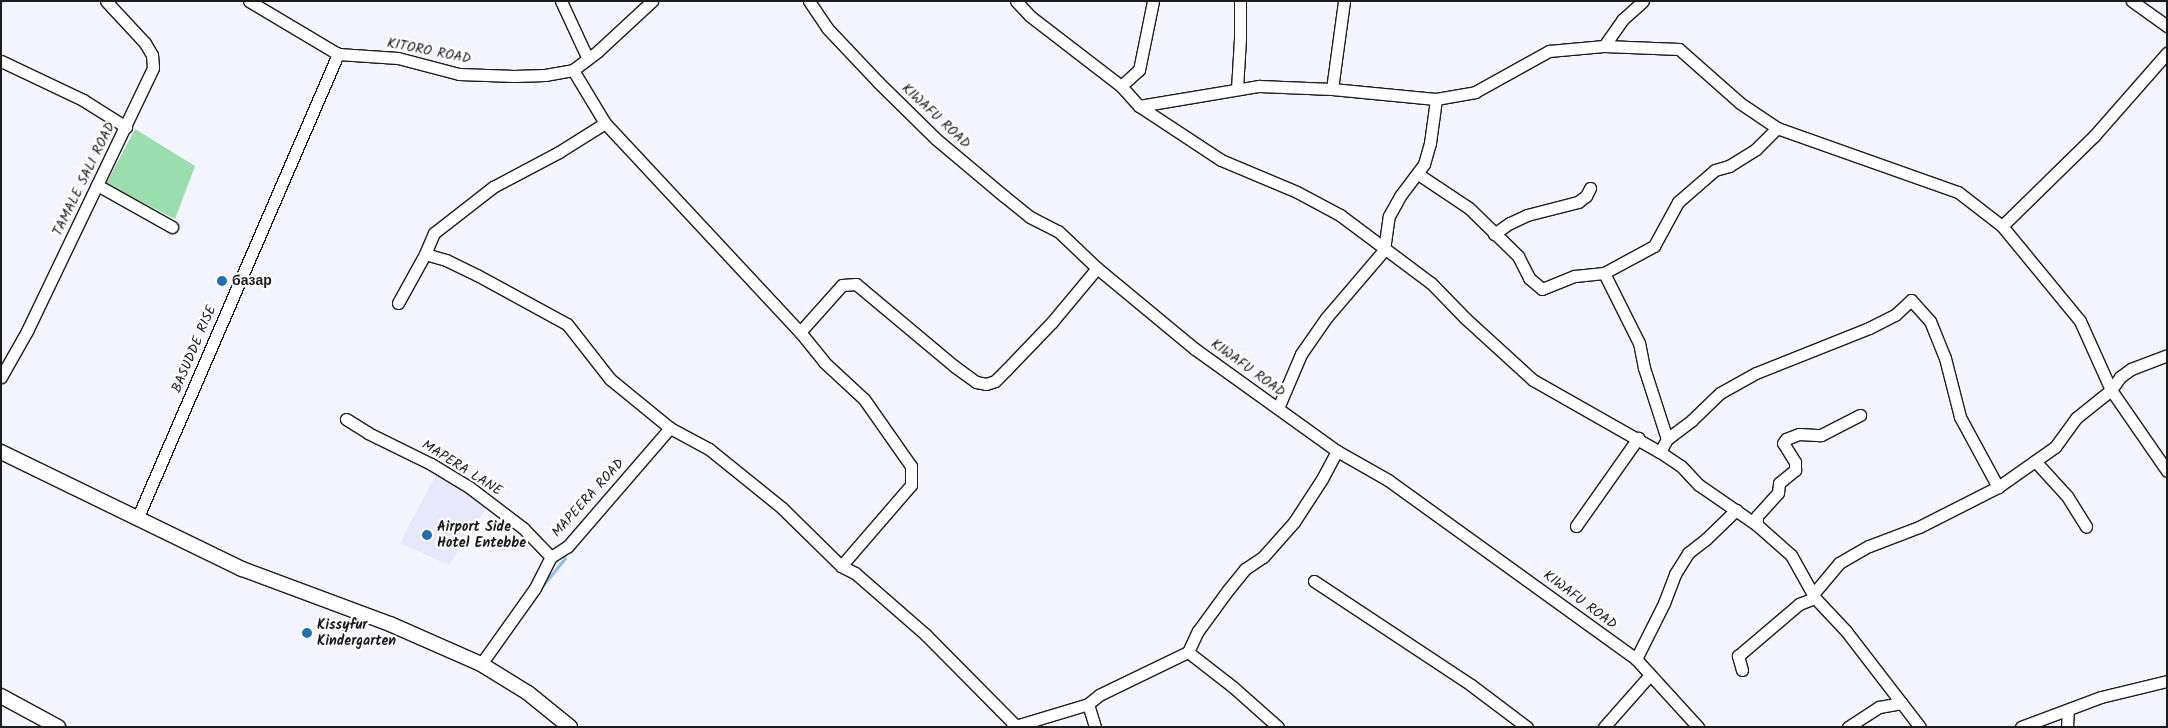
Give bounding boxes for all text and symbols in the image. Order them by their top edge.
street label: KITORO ROAD [386,35,472,67]
street label: KIWAFU ROAD [898,80,974,152]
street label: TAMALE SALI ROAD [49,119,119,239]
place label: базар [232,273,272,289]
marker: базар [216,275,228,287]
street label: BASUDDE RISE [168,303,220,395]
street label: KIWAFU ROAD [1208,335,1288,401]
street label: MAPERA LANE [419,437,505,499]
street label: MAPEERA ROAD [548,455,628,541]
place label: Airport Side Hotel Entebbe [437,519,526,552]
marker: Airport Side Hotel Entebbe [421,529,433,541]
street label: KIWAFU ROAD [1540,567,1620,633]
place label: Kissyfur Kindergarten [317,617,396,650]
marker: Kissyfur Kindergarten [301,627,313,639]

